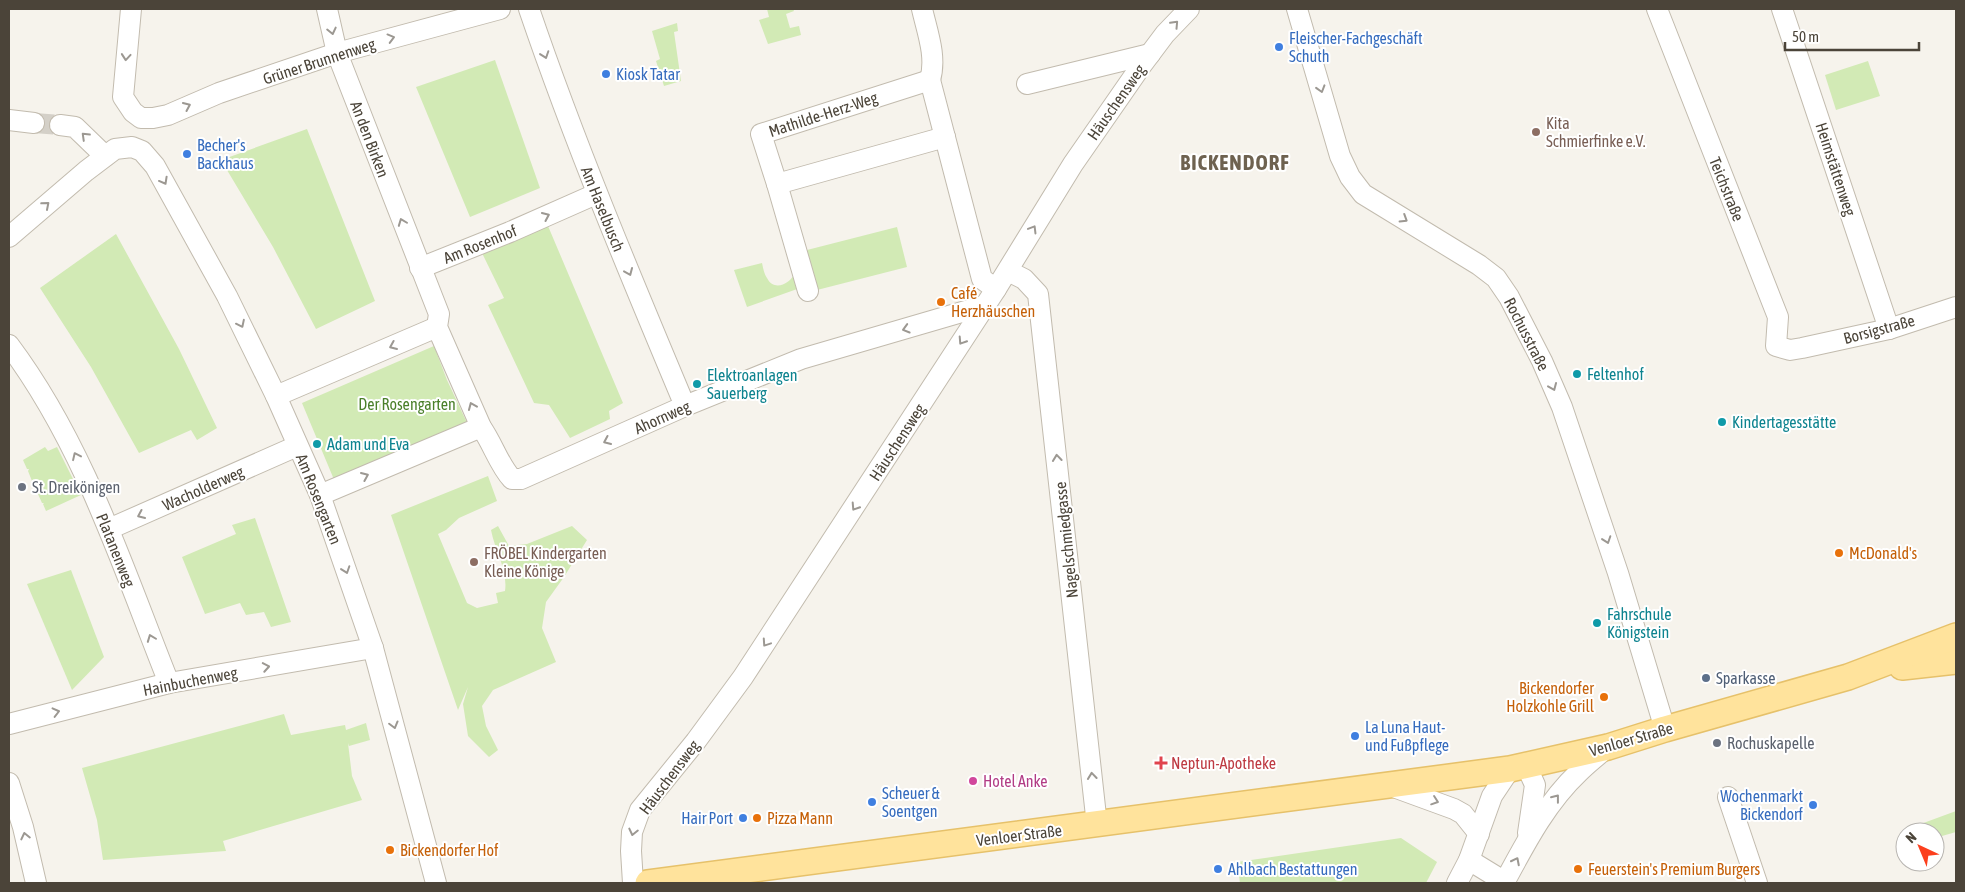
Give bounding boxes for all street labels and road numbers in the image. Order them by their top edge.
street label: Grüner Brunnenweg [261,34,378,89]
street label: Häuschensweg [1083,61,1149,144]
street label: Mathilde-Herz-Weg [766,88,880,141]
street label: An den Birken [347,98,393,180]
street label: Heimstättenweg [1811,120,1860,218]
street label: Teichstraße [1706,154,1748,224]
street label: Am Haselbusch [578,164,628,254]
street label: Am Rosenhof [441,221,520,267]
street label: Rochusstraße [1501,295,1553,373]
street label: Borsigstraße [1841,311,1917,348]
street label: Ahornweg [631,397,693,438]
street label: Häuschensweg [865,400,929,484]
street label: Am Rosengarten [292,451,345,547]
street label: Wacholderweg [160,462,247,515]
street label: Nagelschmiedgasse [1051,481,1082,599]
street label: Platanenweg [92,511,139,590]
street label: Hainbuchenweg [141,663,239,700]
street label: Venloer Straße [1587,718,1675,760]
street label: Häuschensweg [635,736,704,818]
street label: Venloer Straße [975,821,1063,849]

